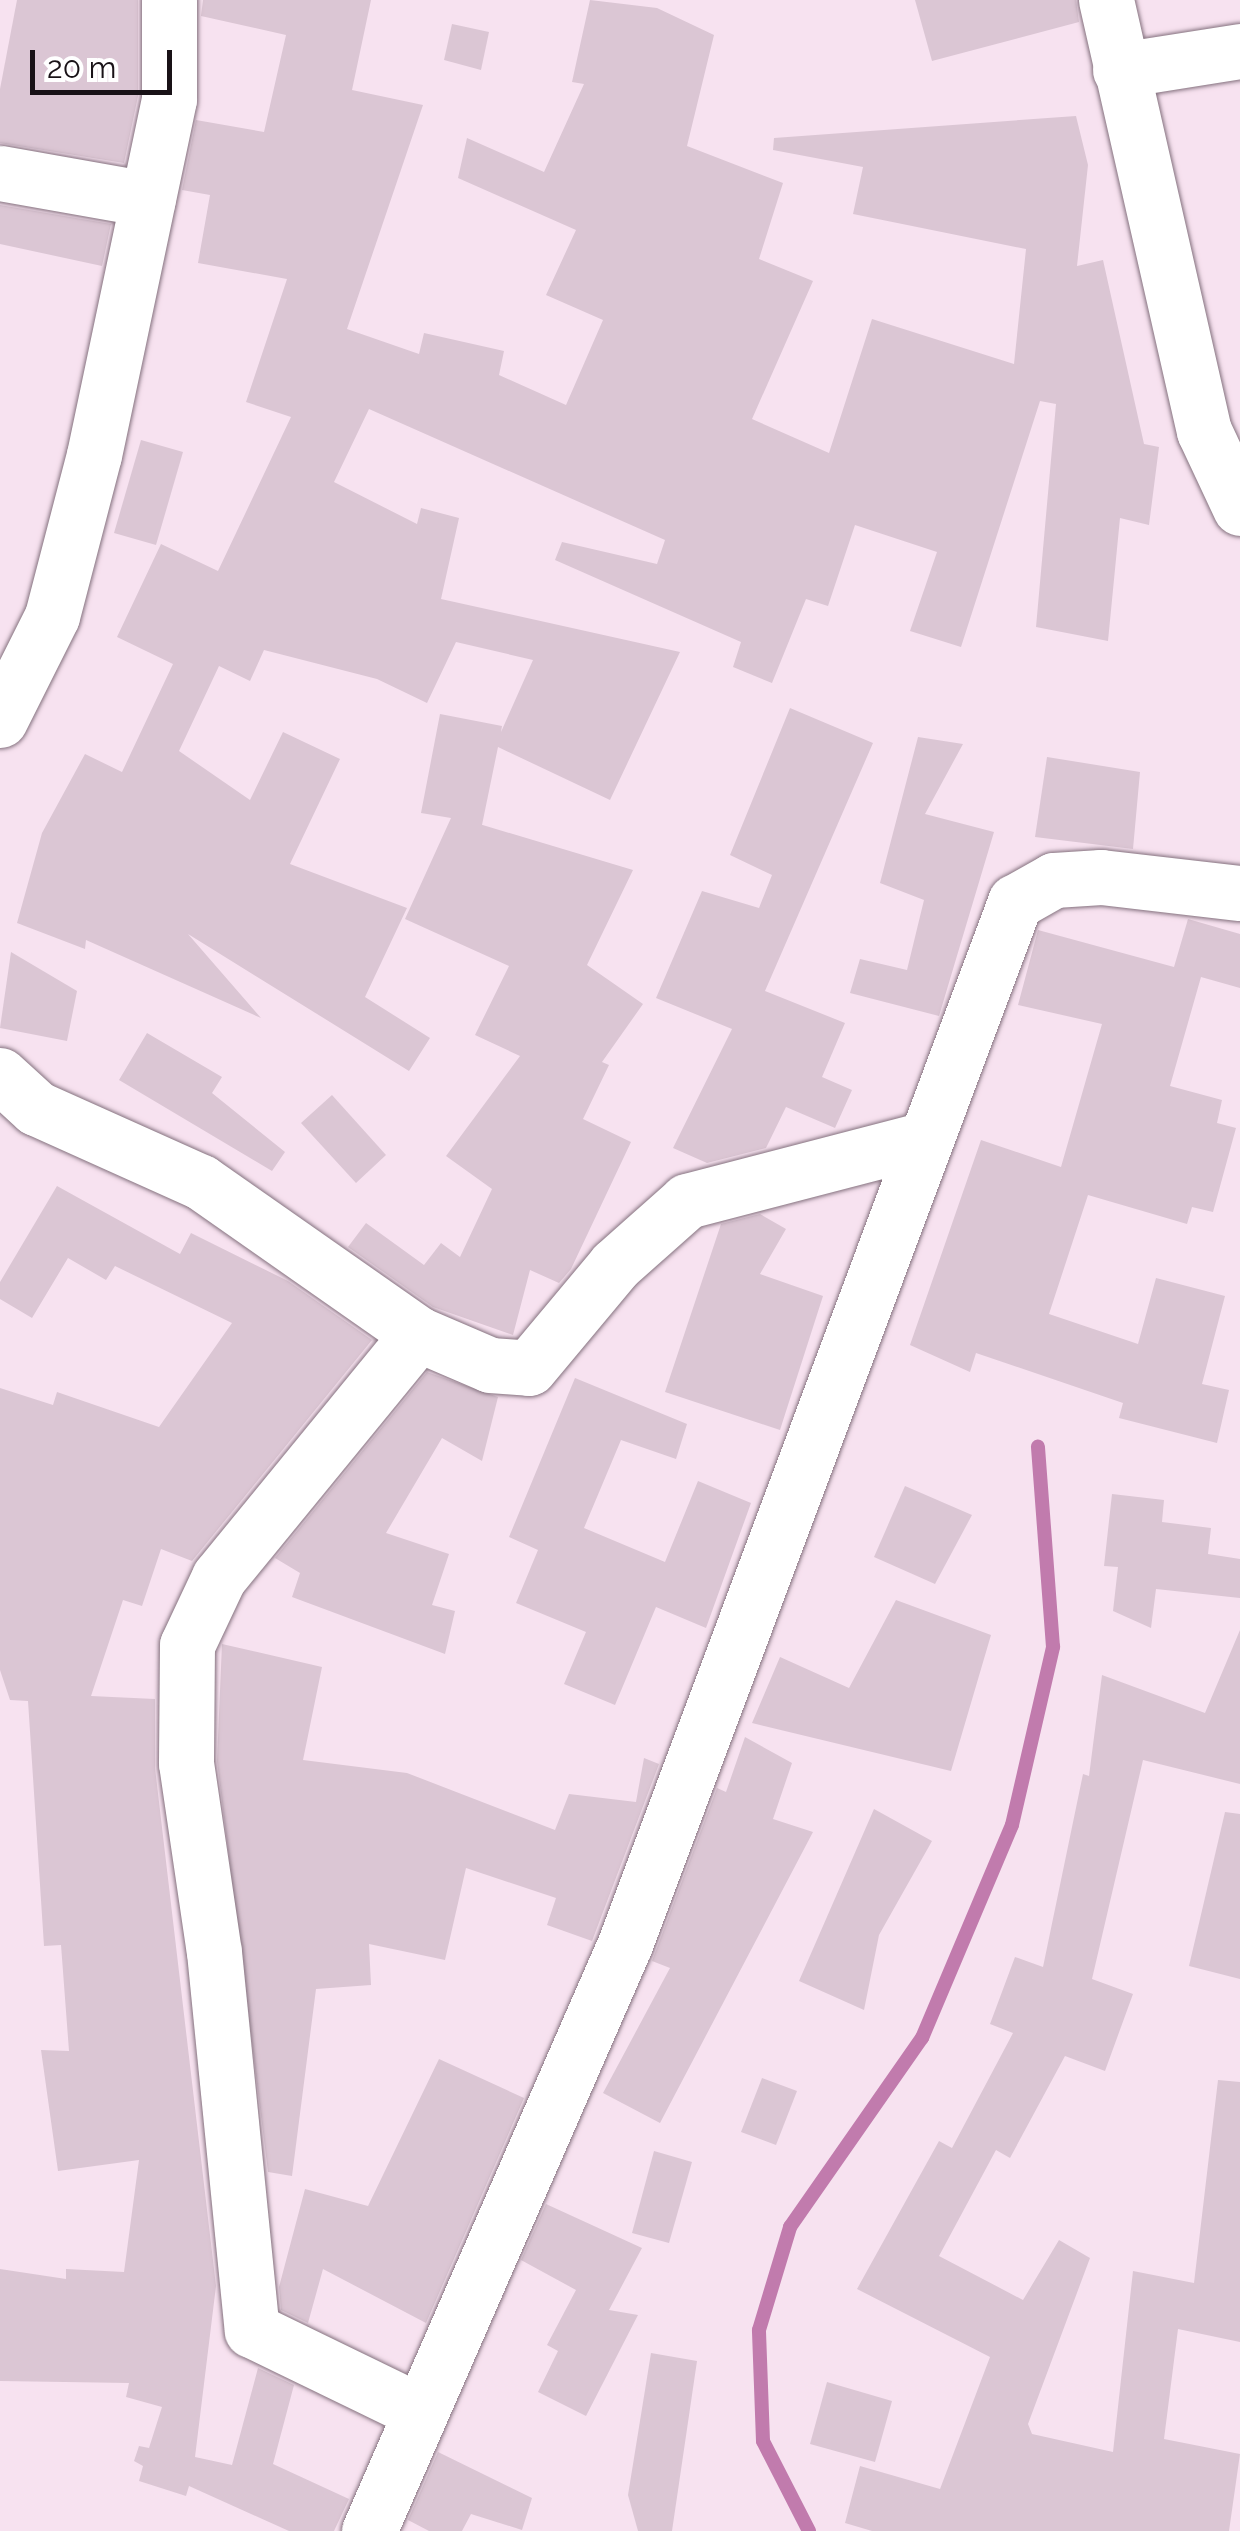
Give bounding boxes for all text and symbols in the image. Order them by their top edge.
scale bar [35,30,178,92]
text: 20 m [47,50,116,85]

